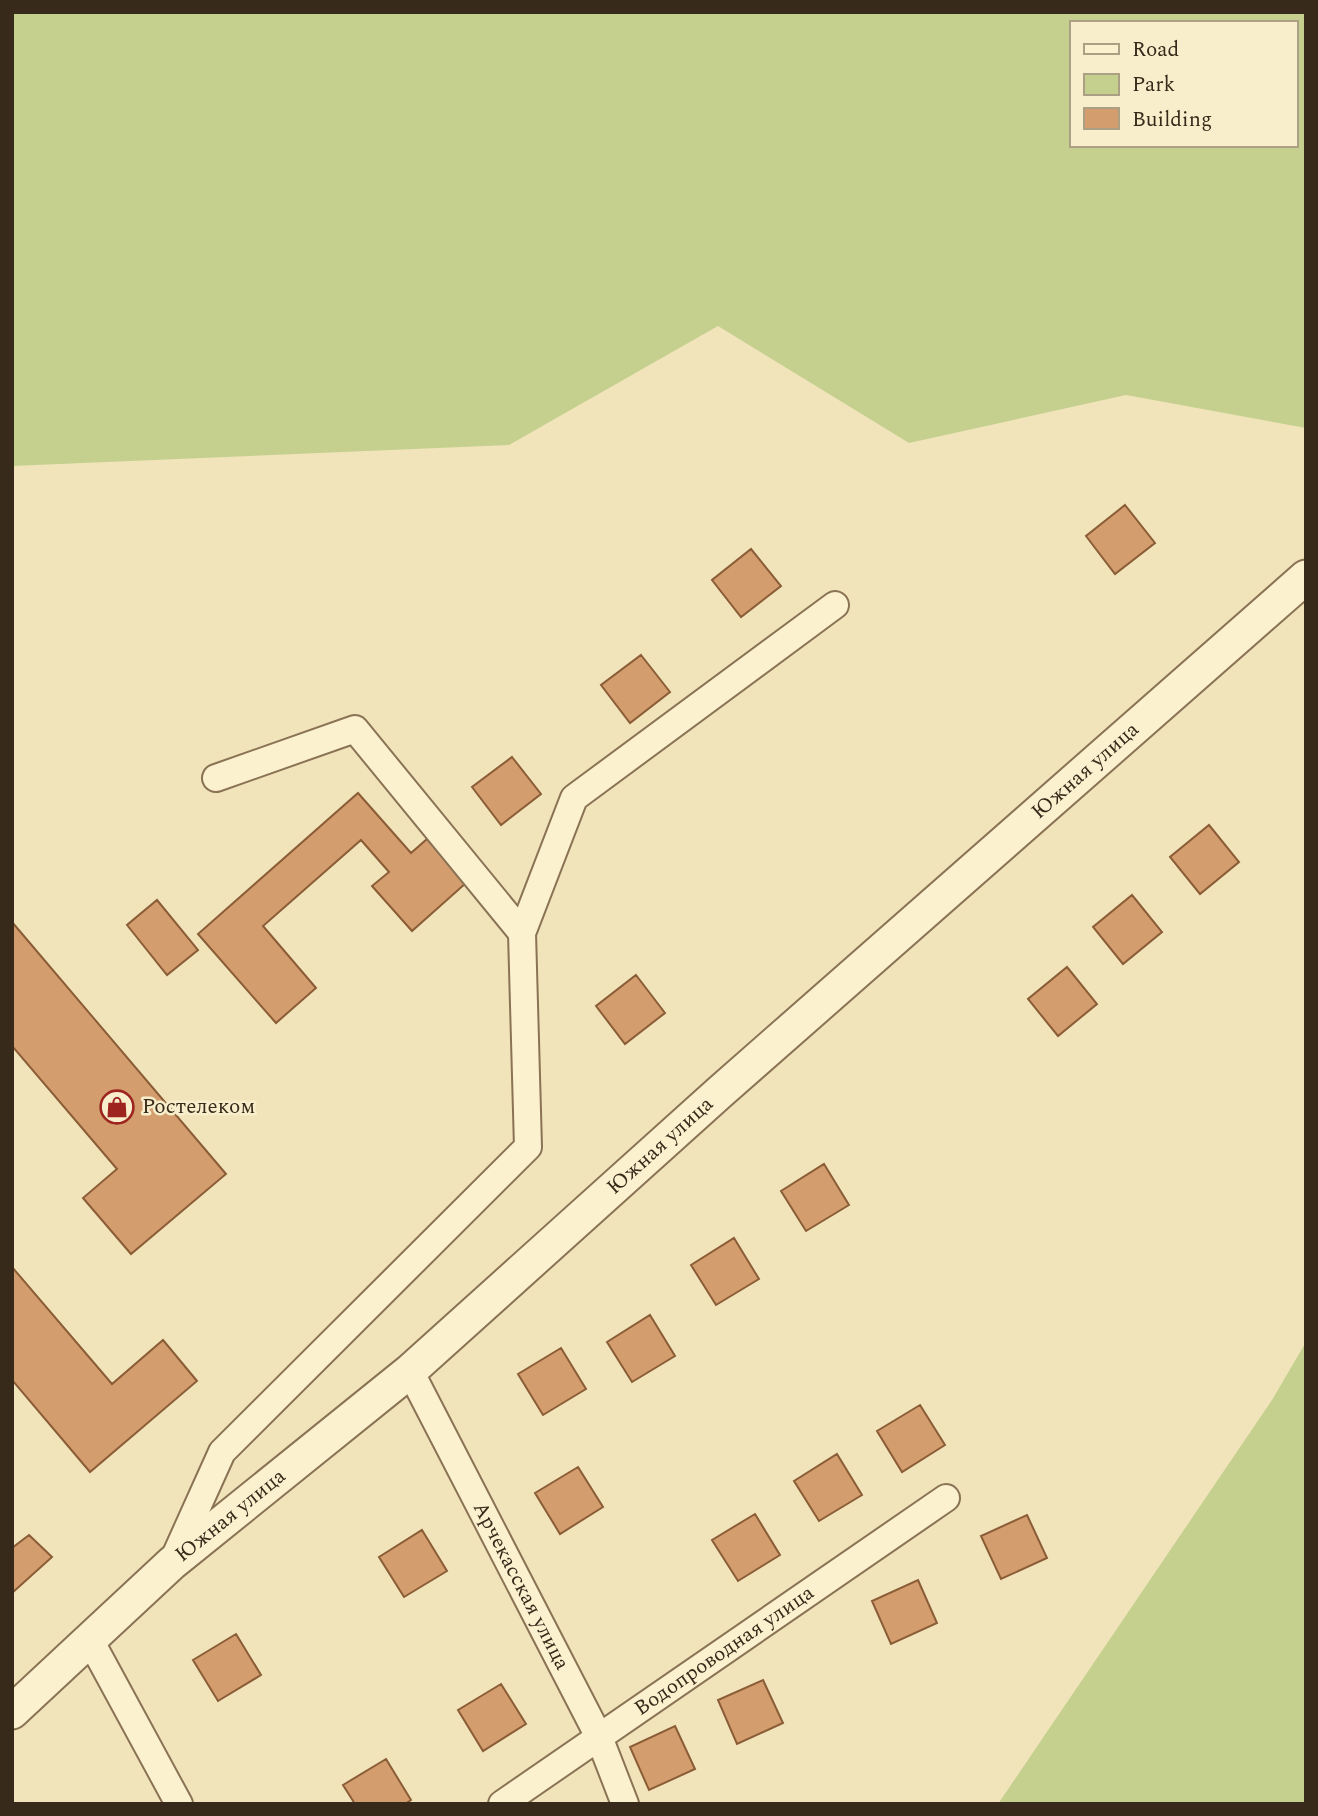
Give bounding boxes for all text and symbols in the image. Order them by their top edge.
legend [1070,21,1297,147]
text: Road [1132,34,1179,66]
text: Park [1132,69,1176,101]
text: Building [1132,104,1212,136]
street label: Южная улица [1024,714,1147,827]
shop icon: Ростелеком [98,1088,136,1126]
street label: Южная улица [599,1088,721,1203]
place label: Ростелеком [142,1091,255,1123]
street label: Южная улица [168,1461,294,1570]
street label: Арчекасская улица [464,1496,578,1676]
street label: Водопроводная улица [628,1577,822,1724]

